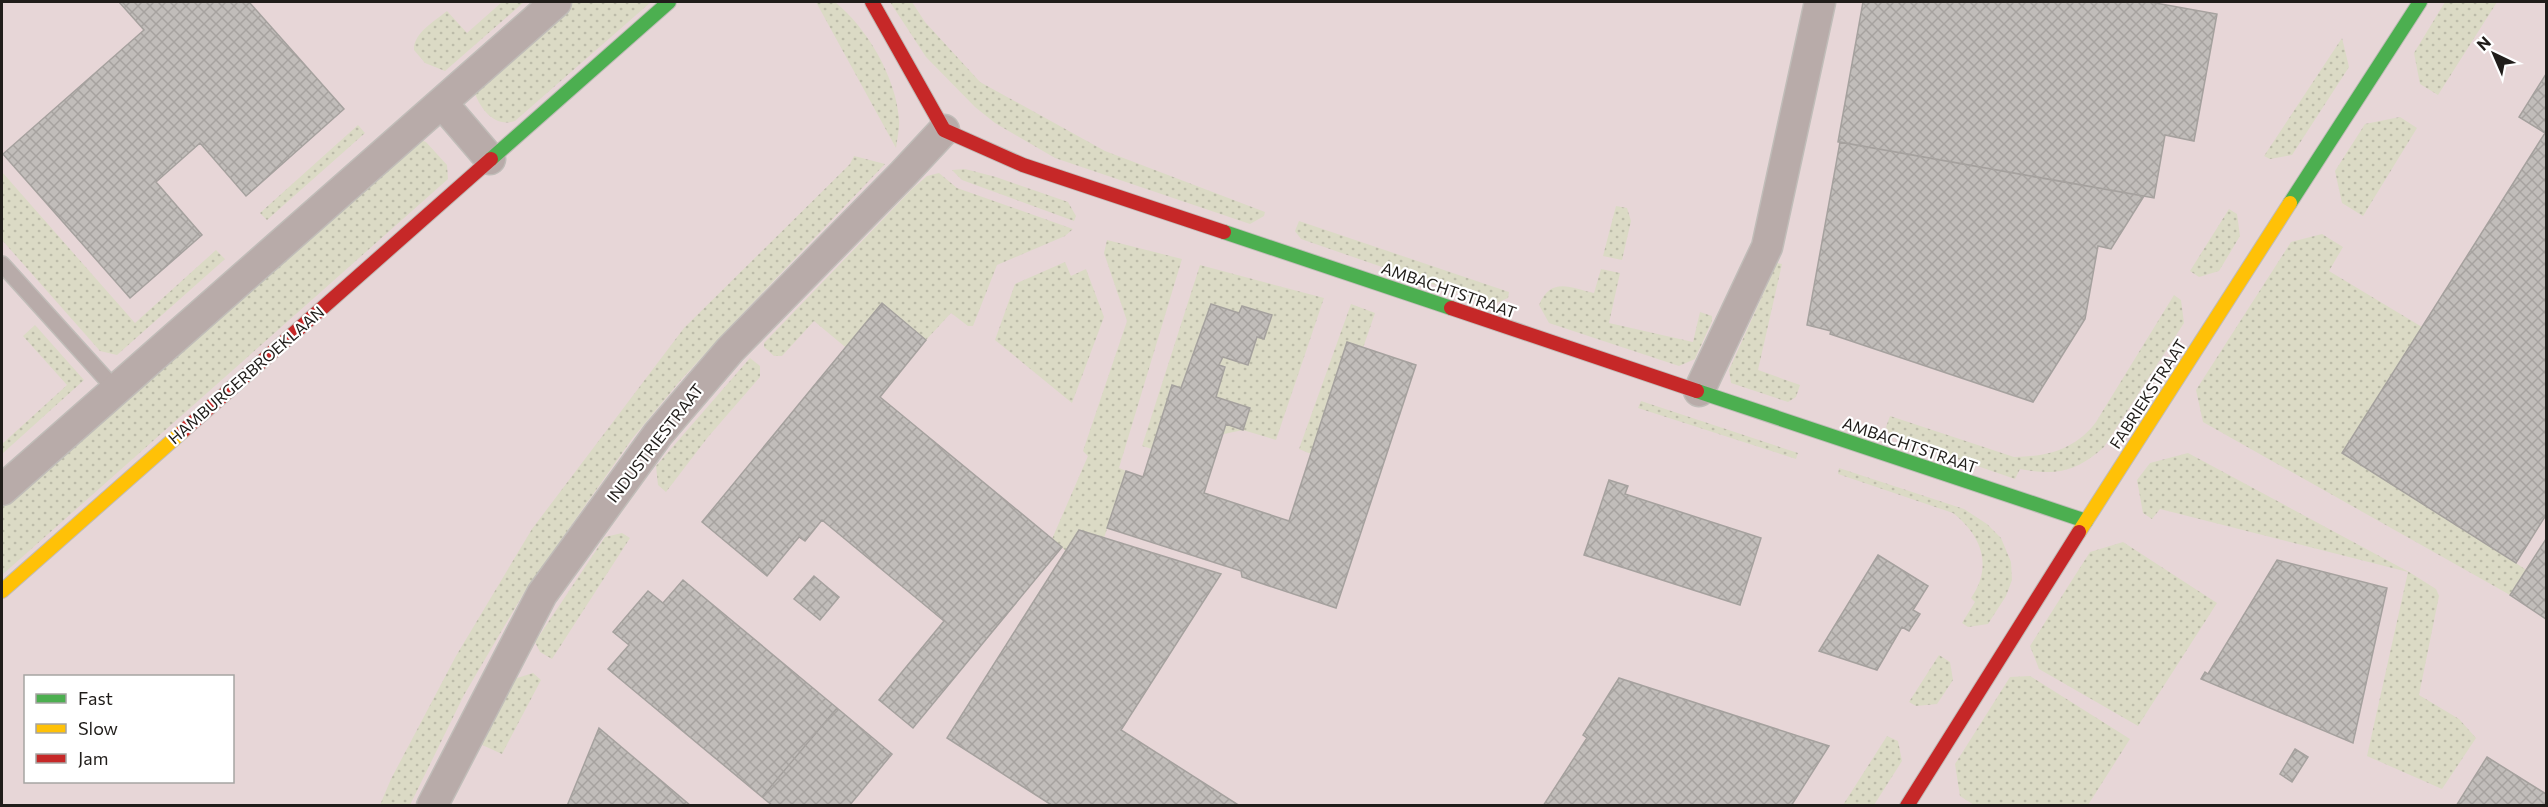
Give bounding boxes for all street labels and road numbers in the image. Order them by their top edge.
street label: AMBACHTSTRAAT [1379,258,1519,322]
street label: HAMBURGERBROEKLAAN [164,302,327,447]
street label: FABRIEKSTRAAT [2105,336,2190,452]
street label: INDUSTRIESTRAAT [602,380,707,506]
street label: AMBACHTSTRAAT [1840,413,1980,477]

